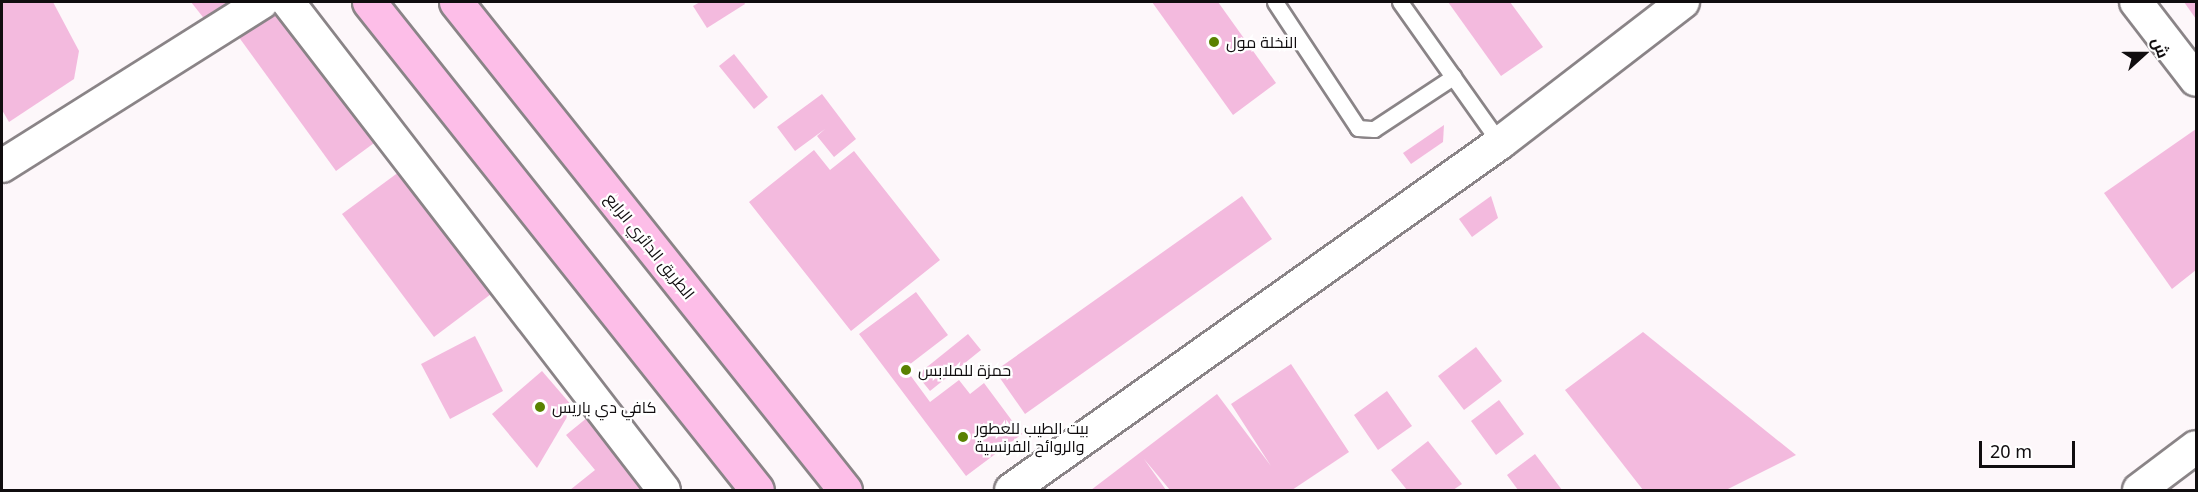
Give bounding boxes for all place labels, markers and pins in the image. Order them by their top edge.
place label: النخلة مول [1226,32,1298,52]
marker: النخلة مول [1207,35,1221,49]
place label: حمزة للملابس [918,360,1011,380]
marker: حمزة للملابس [899,363,913,377]
place label: كافي دي باريس [552,397,656,417]
marker: كافي دي باريس [533,400,547,414]
place label: بيت الطيب للعطور والروائح الفرنسية [975,418,1089,456]
marker: بيت الطيب للعطور والروائح الفرنسية [956,430,970,444]

